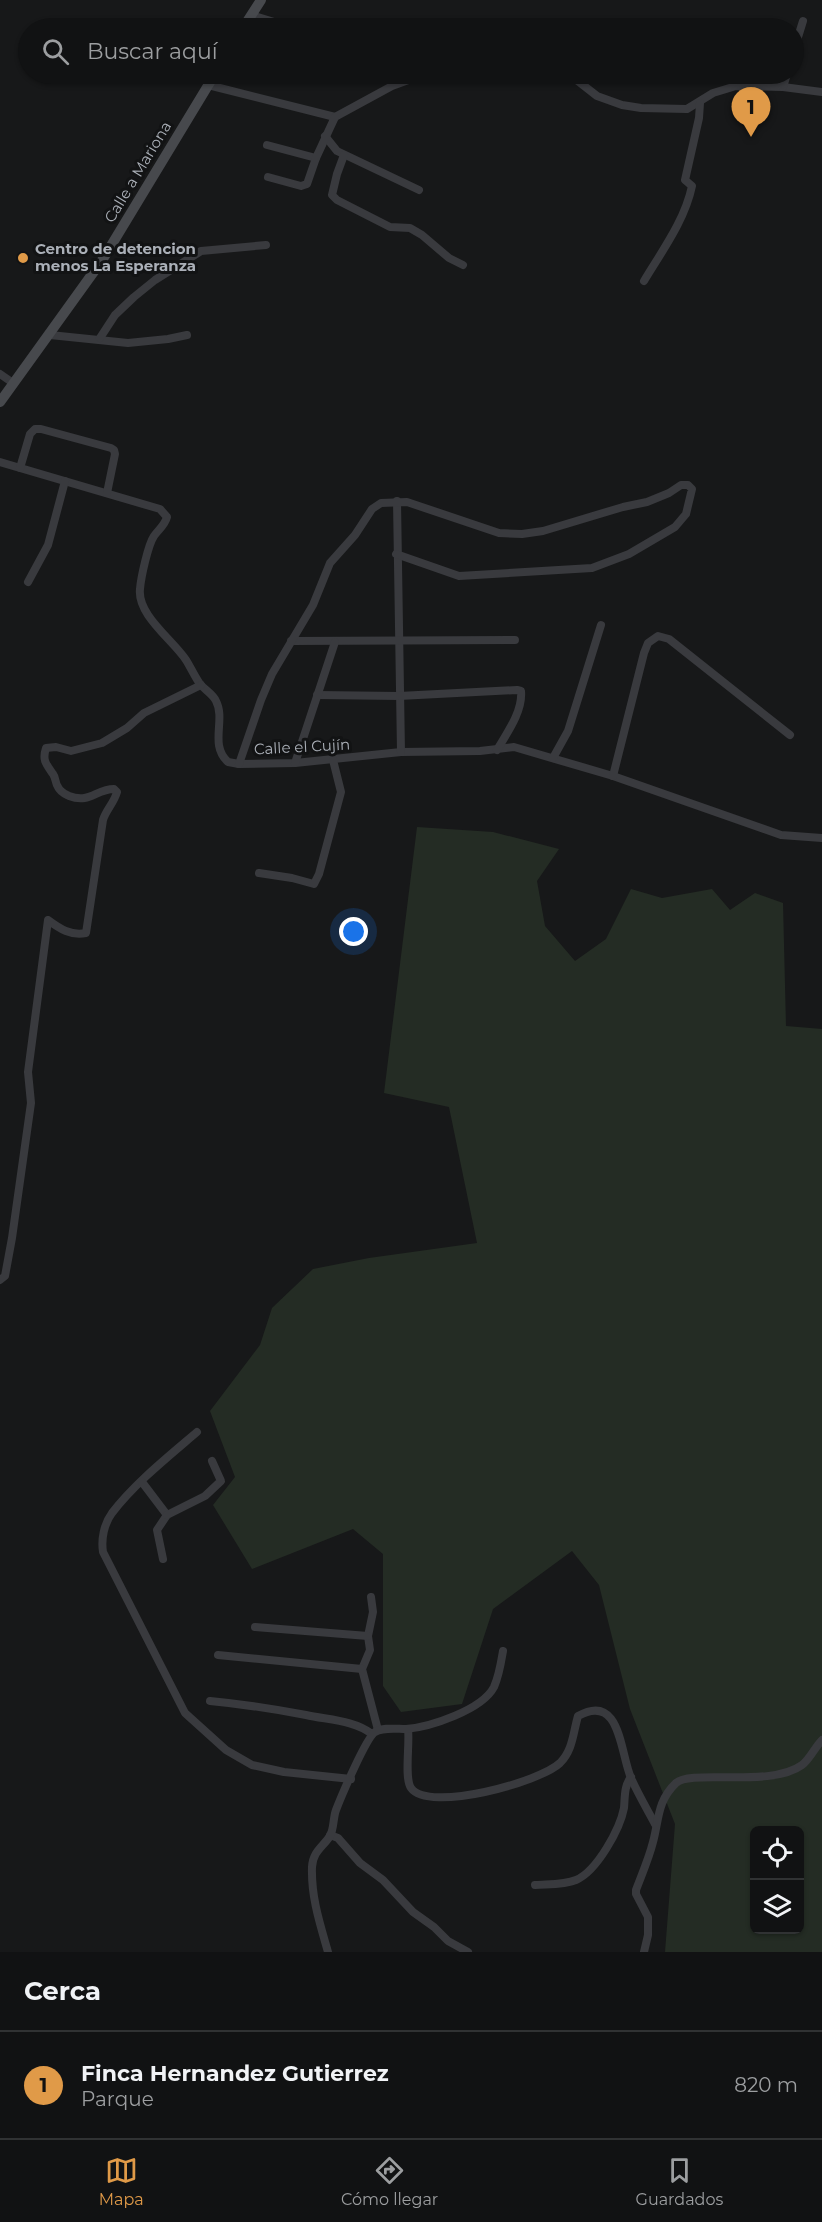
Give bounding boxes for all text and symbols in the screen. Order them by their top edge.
search box [18,18,804,84]
icon: search [39,35,72,68]
text: Buscar aquí [87,38,218,65]
pin: 1 [732,88,771,137]
street label: Calle a Mariona [100,118,175,226]
place label: Centro de detencion menos La Esperanza [35,239,196,275]
marker: Centro de detencion menos La Esperanza [16,251,30,265]
street label: Calle el Cujín [253,734,351,759]
your location [339,917,368,946]
map controls [750,1826,804,1934]
button: locate [750,1826,804,1880]
button: layers [750,1880,804,1934]
text: Cerca [24,1975,101,2007]
text: Finca Hernandez Gutierrez [81,2060,389,2087]
text: 1 [40,2073,47,2097]
text: 820 m [734,2073,798,2097]
text: Parque [81,2087,154,2111]
tab: Mapa [99,2154,144,2209]
tab: Cómo llegar [341,2154,438,2209]
tab: Guardados [636,2154,723,2209]

